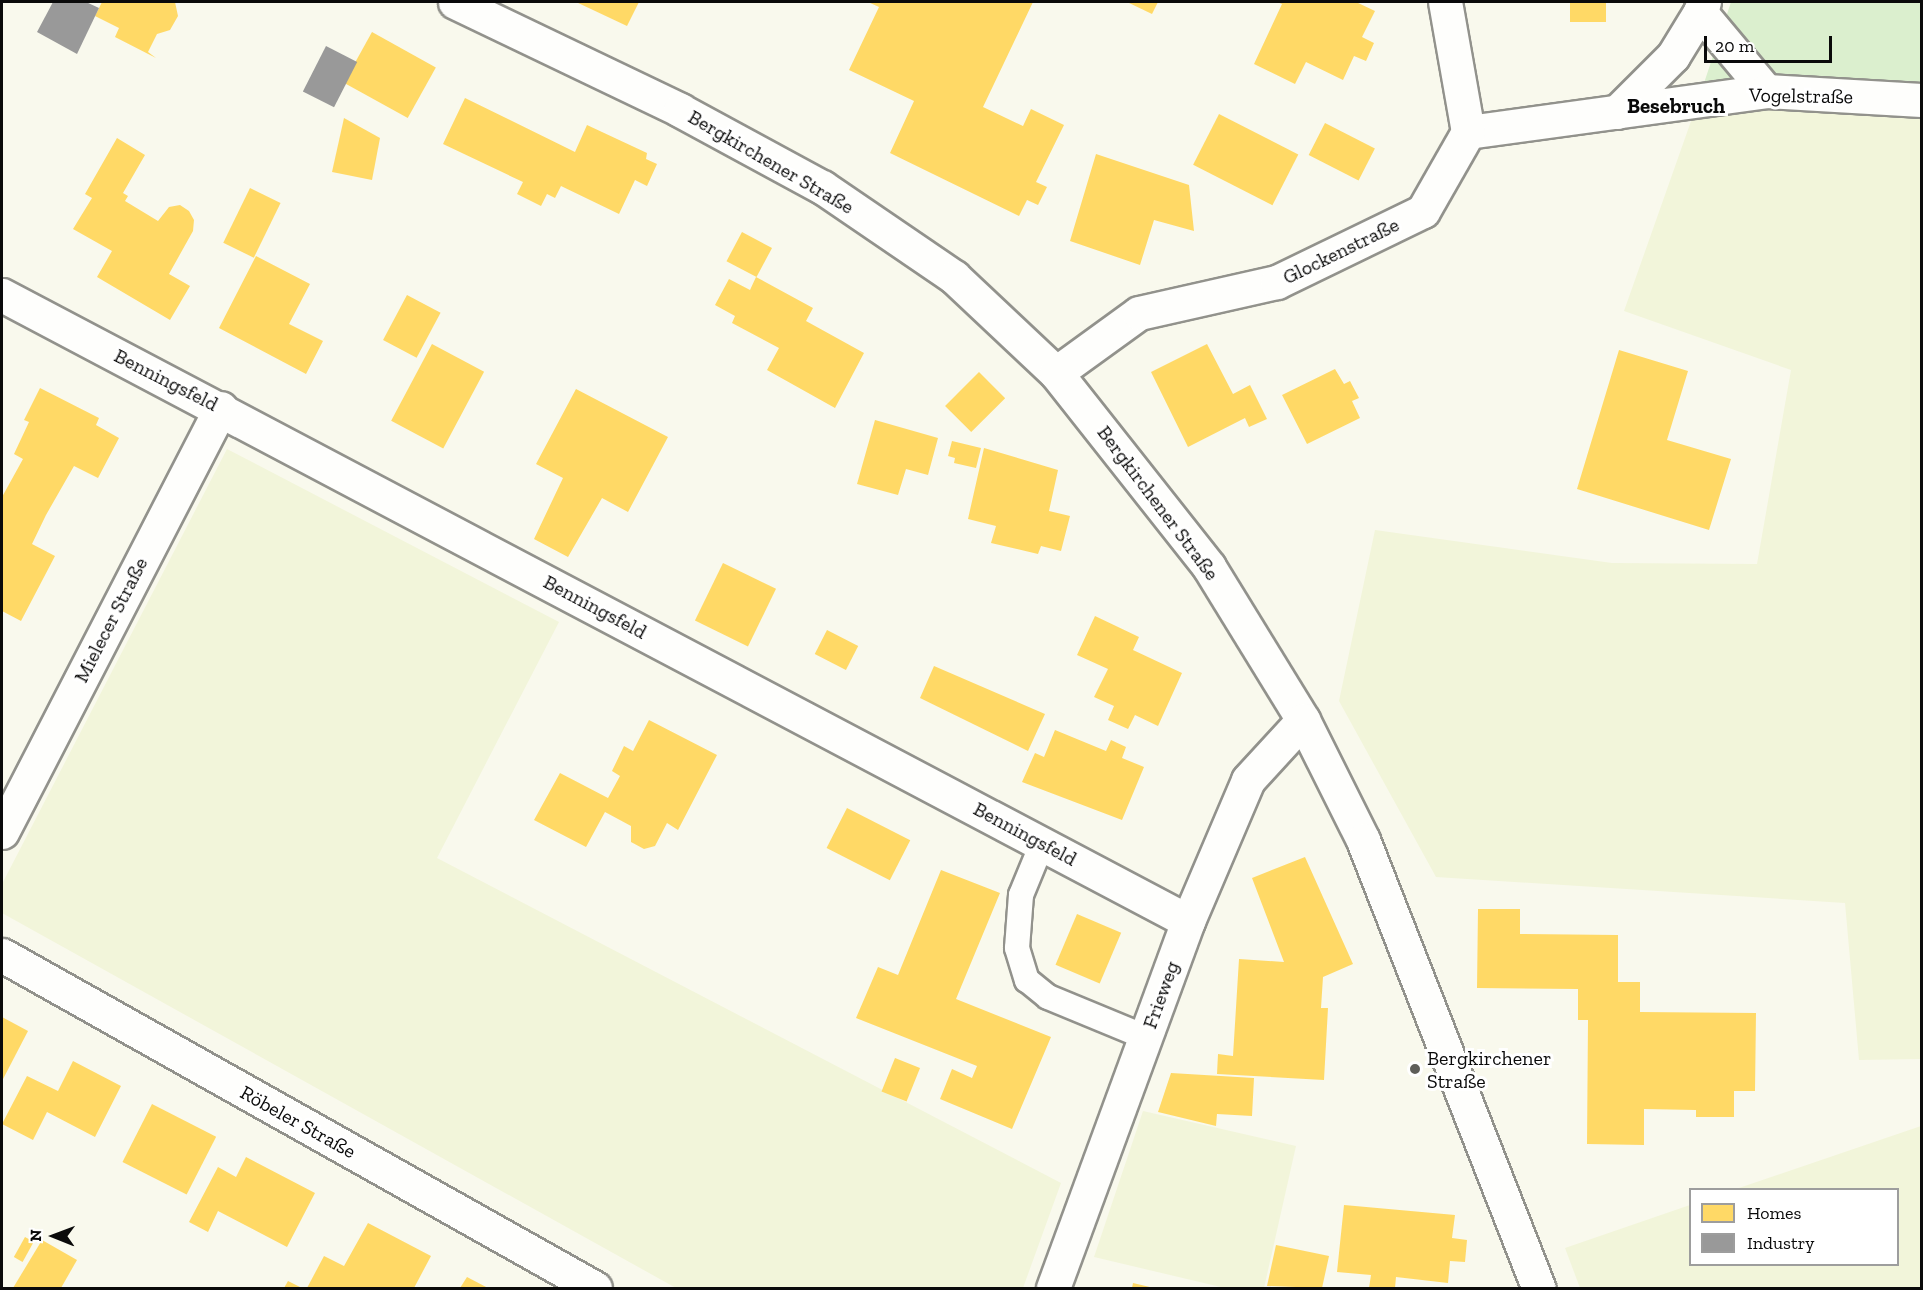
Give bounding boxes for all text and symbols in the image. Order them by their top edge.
scale bar [1707,24,1834,62]
text: 20 m [1715,35,1754,57]
street label: Vogelstraße [1749,83,1853,109]
district label: Besebruch [1627,93,1725,119]
street label: Bergkirchener Straße [684,105,858,219]
street label: Glockenstraße [1279,213,1403,289]
street label: Benningsfeld [110,344,222,416]
street label: Bergkirchener Straße [1092,421,1224,585]
street label: Mielecer Straße [69,553,153,687]
street label: Benningsfeld [539,570,651,644]
street label: Benningsfeld [969,797,1081,871]
street label: Frieweg [1138,958,1184,1032]
place label: Bergkirchener Straße [1427,1046,1551,1093]
marker: Bergkirchener Straße [1408,1062,1422,1076]
street label: Röbeler Straße [236,1080,360,1164]
legend [1689,1188,1899,1266]
text: Homes [1747,1202,1801,1224]
north arrow [24,1206,84,1266]
text: N [26,1229,45,1242]
text: Industry [1747,1232,1814,1254]

